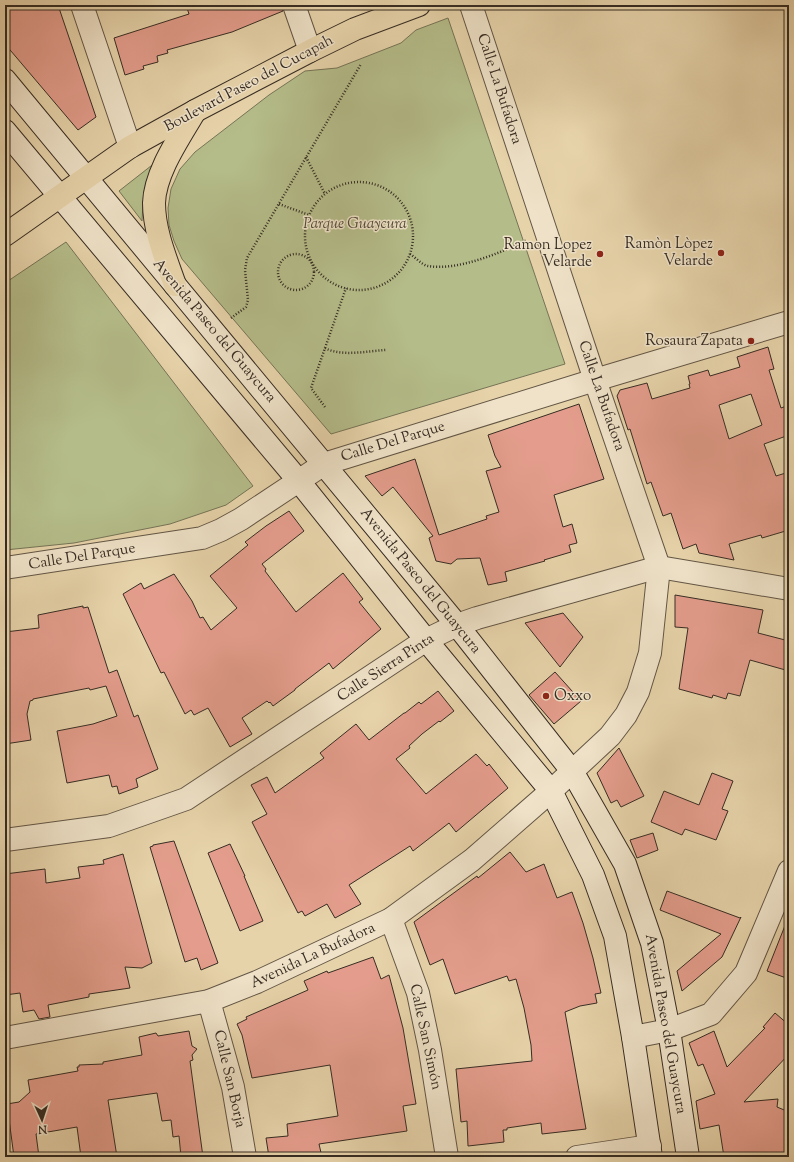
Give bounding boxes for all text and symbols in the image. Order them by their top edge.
street label: Boulevard Paseo del Cucapah [161,30,338,138]
street label: Calle La Bufadora [471,31,527,147]
park label: Parque Guaycura [303,214,407,235]
place label: Ramòn Lòpez Velarde [625,234,713,272]
place label: Ramon Lopez Velarde [504,235,592,273]
marker: Ramòn Lòpez Velarde [716,248,726,258]
marker: Ramon Lopez Velarde [595,249,605,259]
street label: Avenida Paseo del Guaycura [147,254,281,408]
place label: Rosaura Zapata [645,331,743,352]
marker: Rosaura Zapata [746,336,756,346]
street label: Calle La Bufadora [572,338,630,454]
street label: Calle Del Parque [338,416,448,468]
street label: Avenida Paseo del Guaycura [354,504,486,658]
street label: Calle Del Parque [27,538,137,576]
street label: Calle Sierra Pinta [333,629,439,707]
place label: Oxxo [554,686,591,707]
marker: Oxxo [541,691,551,701]
street label: Avenida La Bufadora [247,918,379,994]
street label: Avenida Paseo del Guaycura [639,932,691,1116]
street label: Calle San Simón [404,982,446,1092]
street label: Calle San Borja [208,1028,250,1130]
north arrow [22,1100,62,1140]
text: N [37,1121,48,1137]

